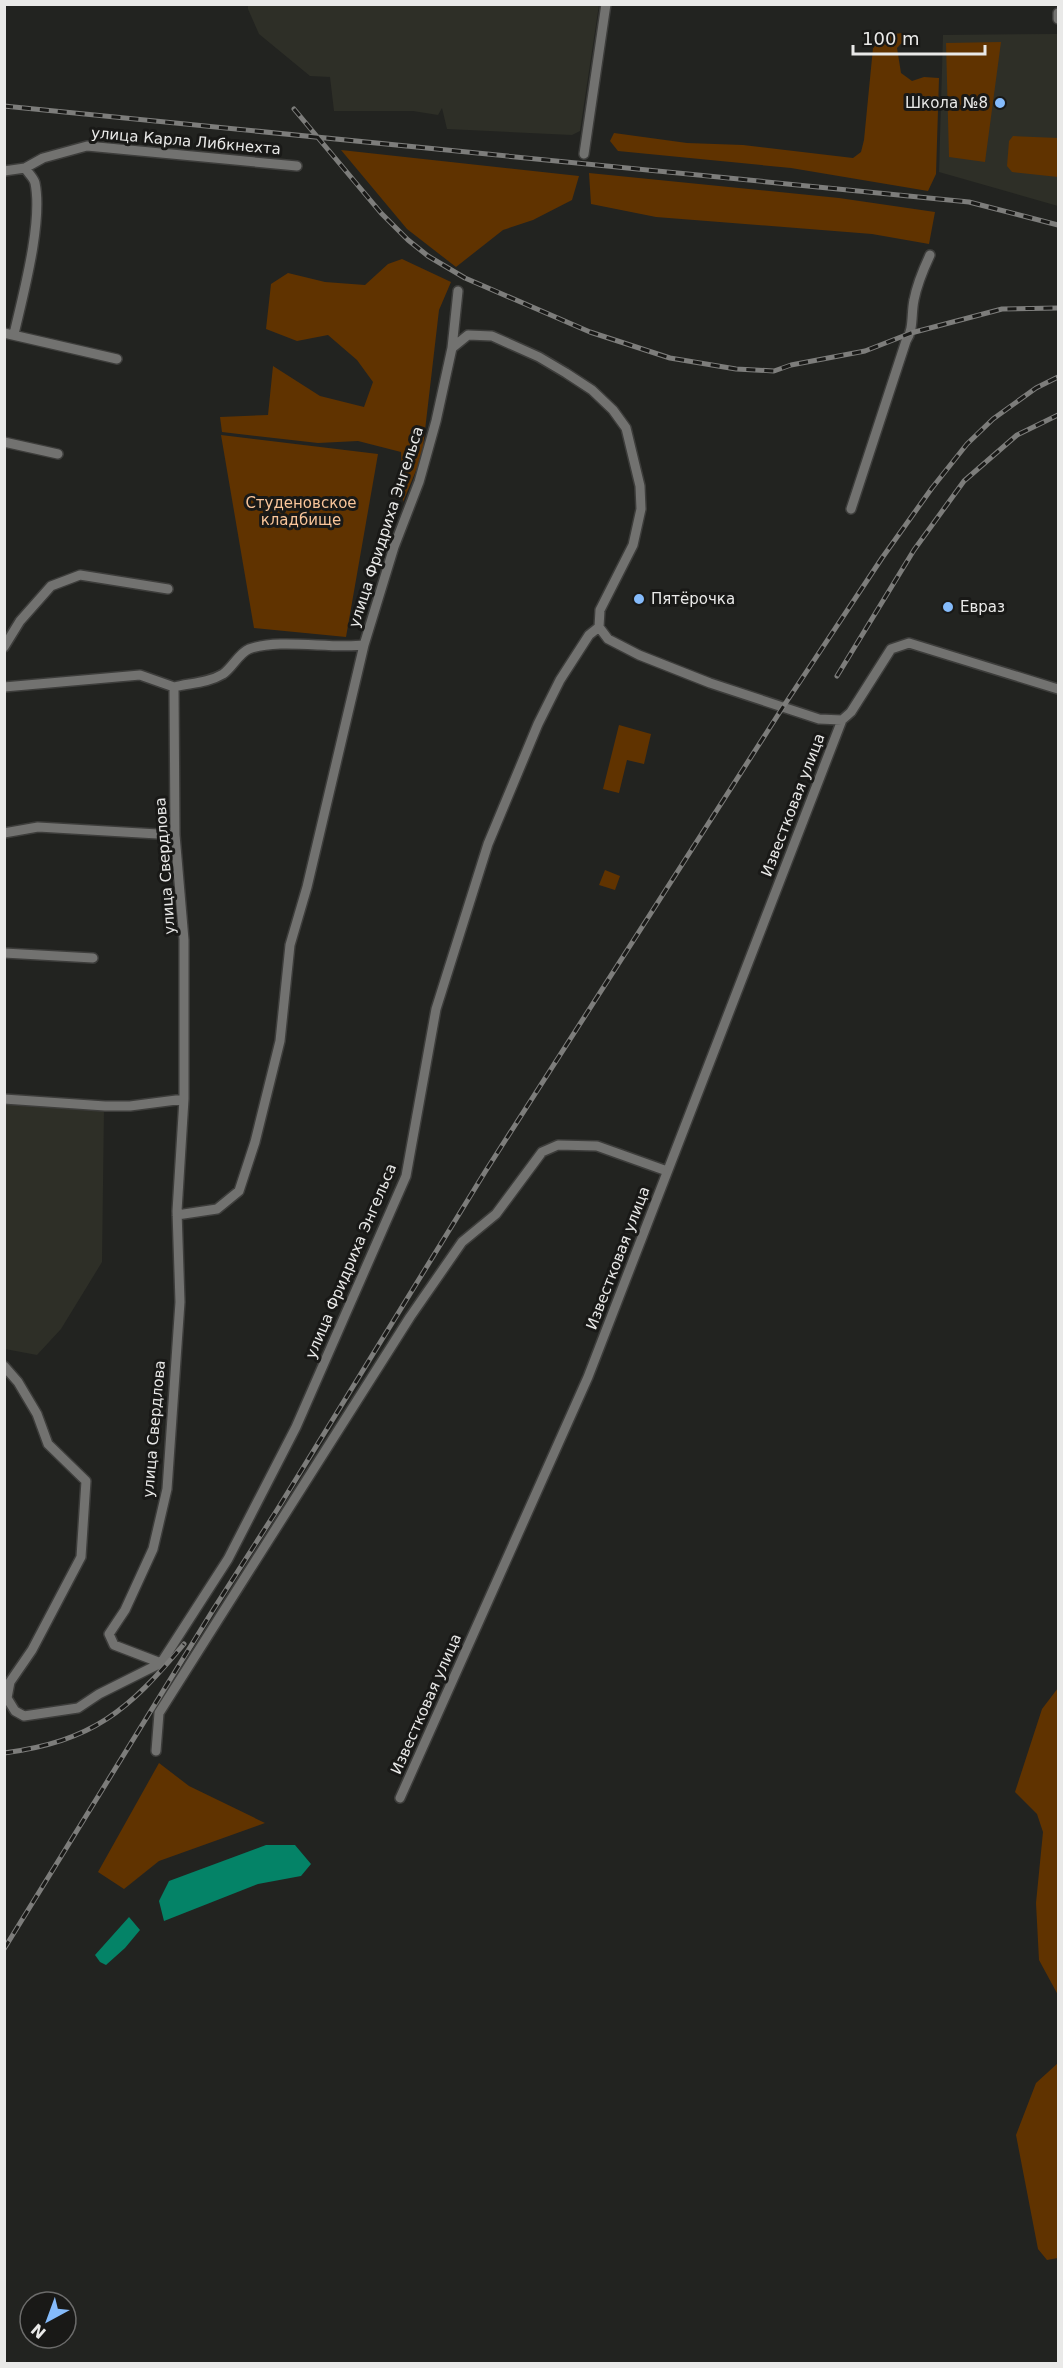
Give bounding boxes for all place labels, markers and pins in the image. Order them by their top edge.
place label: Школа №8 [905,94,988,112]
marker: Школа №8 [993,96,1007,110]
place label: Пятёрочка [651,590,735,608]
marker: Пятёрочка [632,592,646,606]
place label: Евраз [960,598,1005,616]
marker: Евраз [941,600,955,614]

